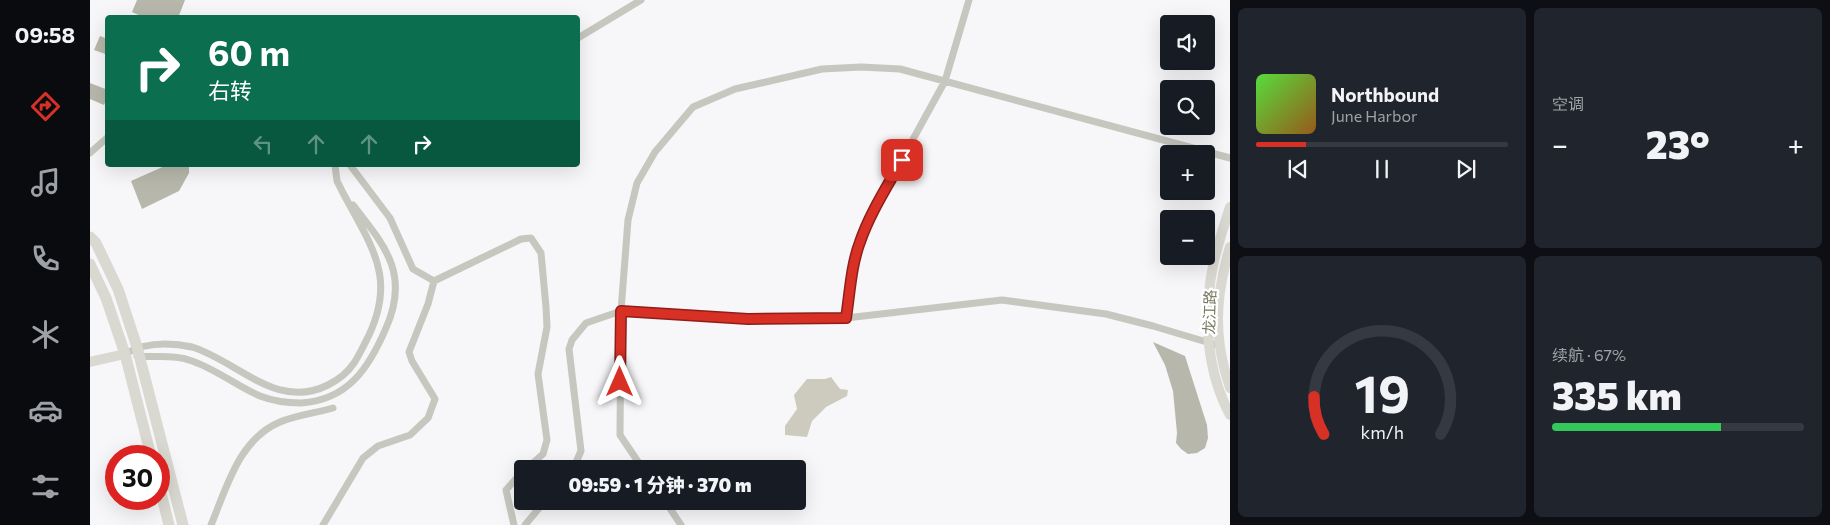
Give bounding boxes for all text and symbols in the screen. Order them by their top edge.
map controls [1160,15,1215,265]
button: sound [1160,15,1215,70]
text: 09:58 [15,21,75,48]
text: 60 m [208,30,290,73]
icon: right [125,35,190,100]
text: 右转 [208,77,252,104]
button: search [1160,80,1215,135]
text: Northbound [1331,83,1439,106]
icon: directions [28,89,63,124]
text: 空调 [1552,94,1584,113]
text: June Harbor [1331,106,1417,125]
text: 23° [1646,120,1710,167]
text: − [1552,127,1568,161]
text: + [1788,127,1804,161]
icon: left [249,130,277,158]
icon: ahead [302,130,330,158]
icon: ahead [355,130,383,158]
icon: right [408,130,436,158]
pin [881,139,923,181]
button: + [1160,145,1215,200]
icon: arrive [888,146,916,174]
icon: previous [1284,155,1312,183]
icon: pause [1368,155,1396,183]
icon: next [1452,155,1480,183]
icon: music [28,165,63,200]
button: − [1160,210,1215,265]
icon: phone [28,241,63,276]
street label: 龙江路 [1199,289,1219,335]
icon: climate [28,317,63,352]
text: 续航 · 67% [1552,345,1626,364]
position arrow [593,355,645,407]
text: 19 [1354,360,1410,424]
text: 335 km [1552,371,1682,418]
icon: car [28,393,63,428]
text: km/h [1360,421,1404,443]
speed limit sign: 30 [105,445,170,510]
icon: filters [28,469,63,504]
text: 09:59 · 1 分钟 · 370 m [569,473,751,496]

